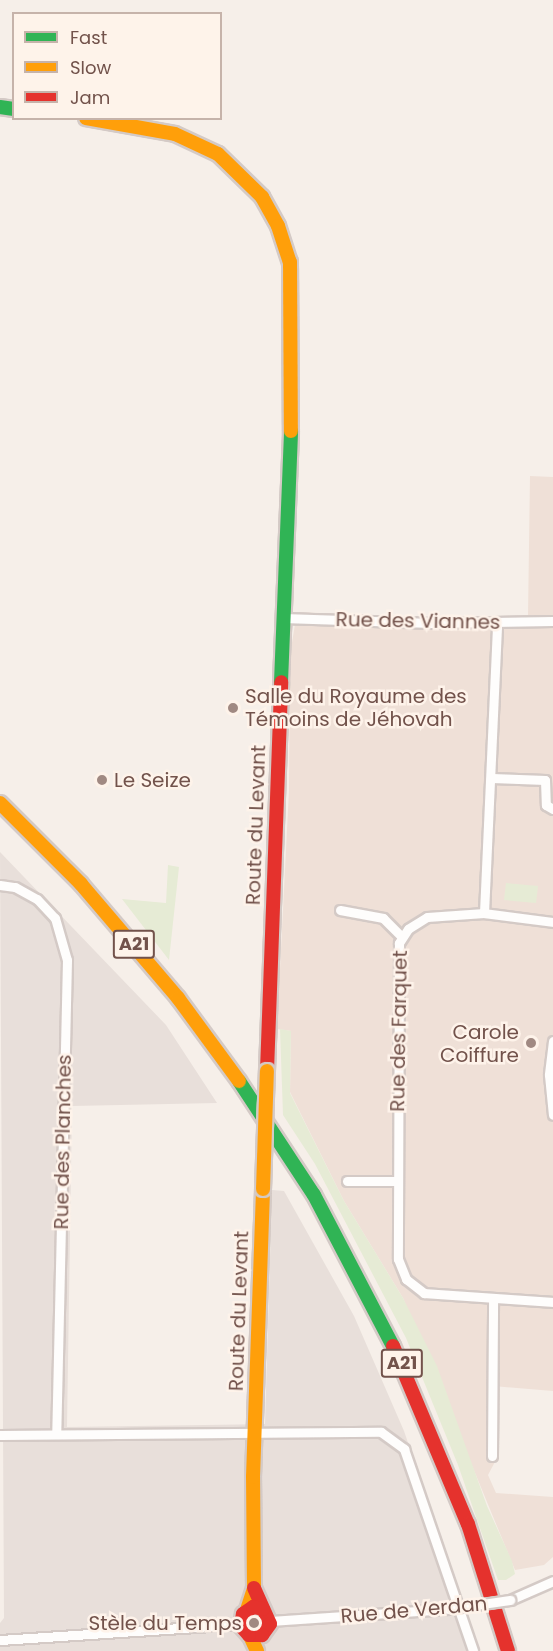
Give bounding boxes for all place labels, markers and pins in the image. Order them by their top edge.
place label: Salle du Royaume des Témoins de Jéhovah [245,684,467,731]
marker: Salle du Royaume des Témoins de Jéhovah [226,701,240,715]
place label: Le Seize [114,768,191,792]
marker: Le Seize [95,773,109,787]
place label: Carole Coiffure [440,1020,519,1067]
marker: Carole Coiffure [524,1036,538,1050]
place label: Stèle du Temps [88,1611,242,1635]
marker: Stèle du Temps [247,1616,261,1630]

